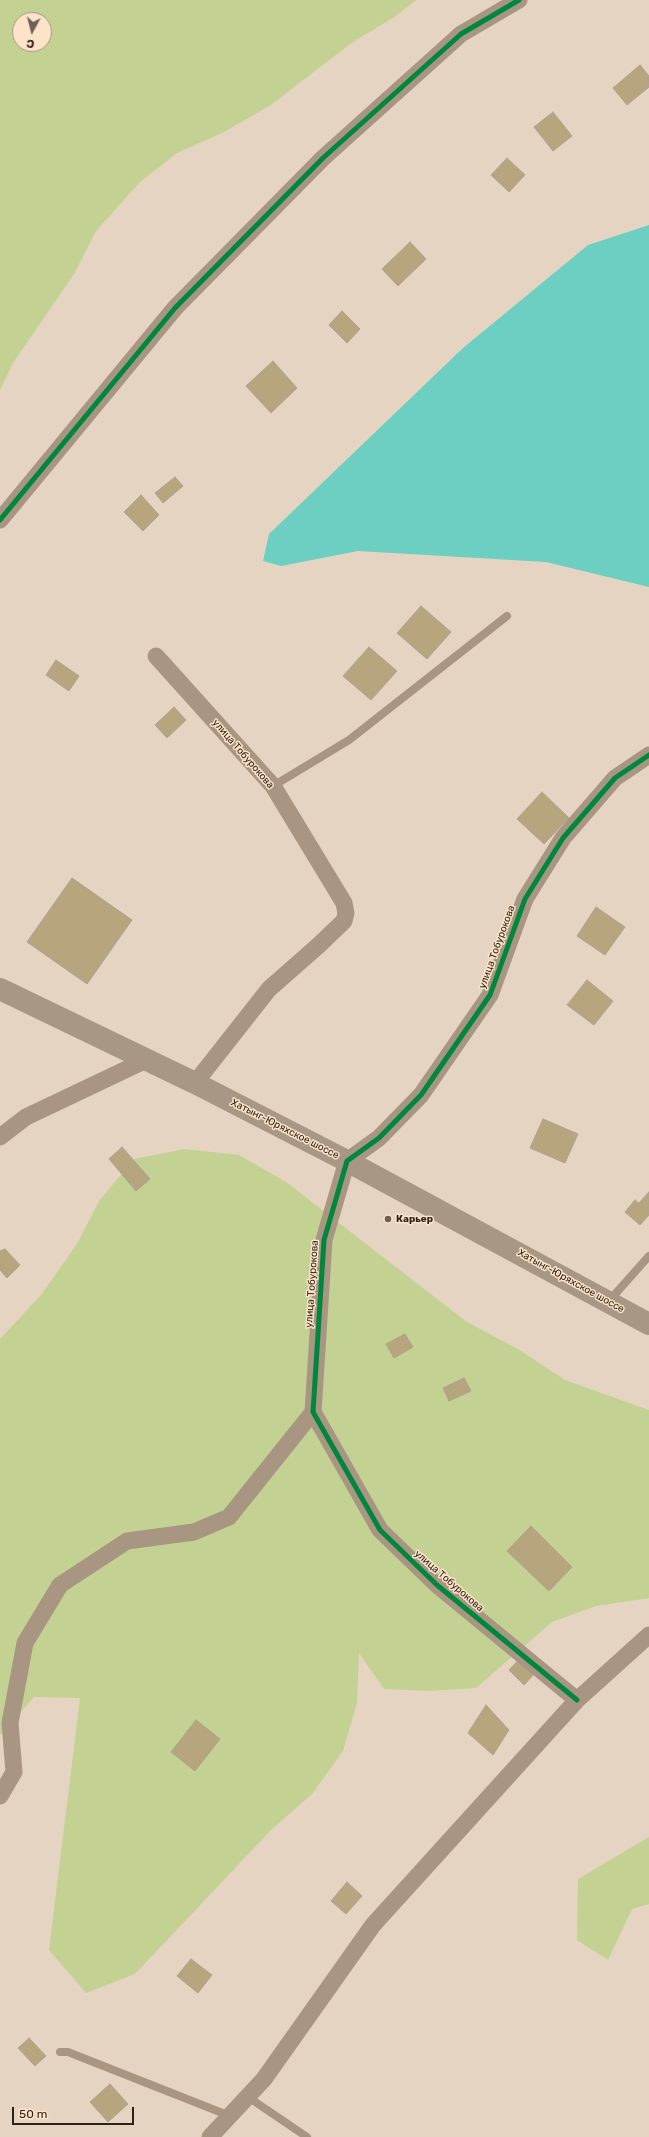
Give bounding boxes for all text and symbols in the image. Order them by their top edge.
north arrow [12,12,52,52]
text: С [26,36,35,50]
street label: улица Тобурокова [210,717,276,791]
street label: улица Тобурокова [476,904,518,990]
street label: Хатынг-Юряхское шоссе [229,1096,341,1162]
place label: Карьер [396,1213,433,1225]
marker: Карьер [383,1214,393,1224]
street label: улица Тобурокова [303,1240,321,1328]
street label: Хатынг-Юряхское шоссе [516,1247,626,1315]
street label: улица Тобурокова [412,1548,486,1614]
scale bar [14,2099,136,2125]
text: 50 m [19,2107,47,2121]

